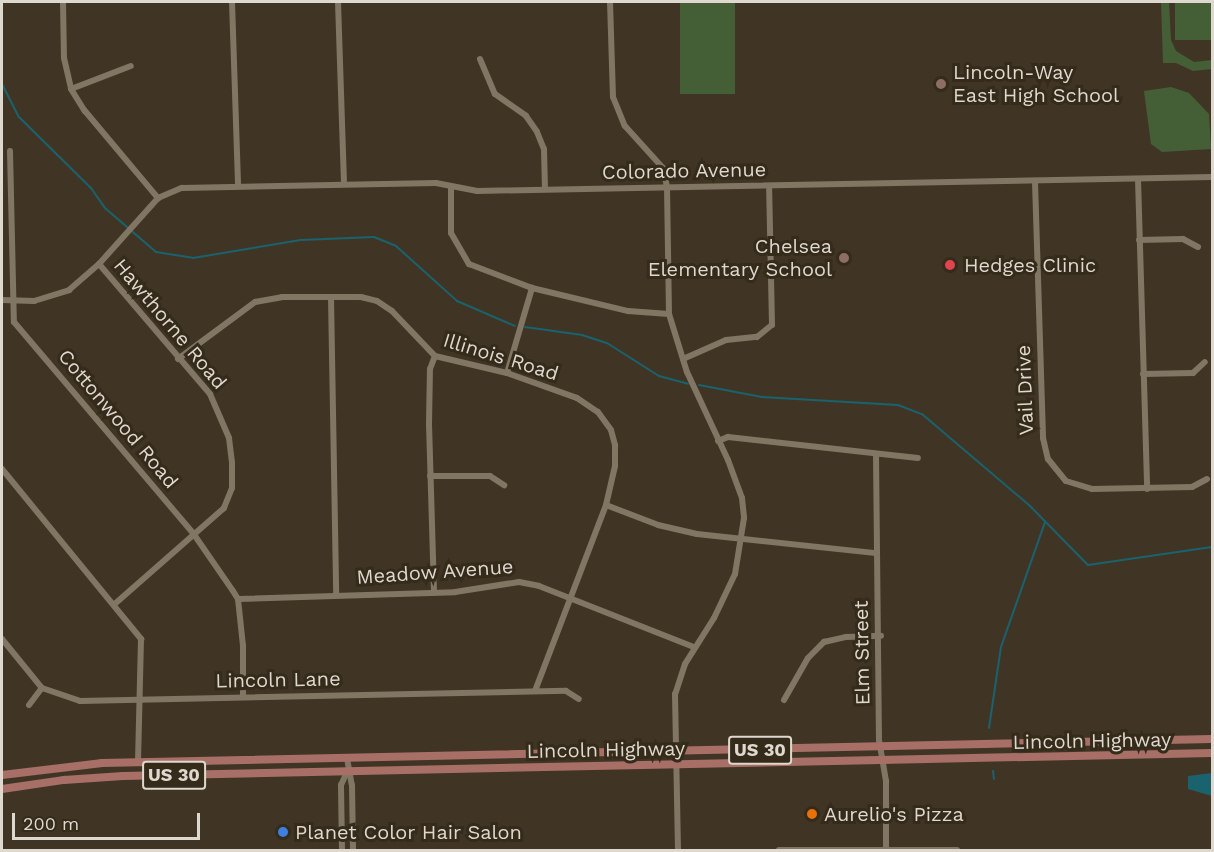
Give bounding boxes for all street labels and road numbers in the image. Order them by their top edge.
street label: Colorado Avenue [601,158,767,184]
street label: Hawthorne Road [108,254,232,394]
street label: Illinois Road [440,328,562,386]
street label: Vail Drive [1011,344,1039,436]
street label: Cottonwood Road [53,345,183,493]
street label: Meadow Avenue [355,555,515,589]
street label: Elm Street [849,600,875,706]
street label: Lincoln Lane [215,667,341,693]
street label: Lincoln Highway [1013,728,1171,754]
road number: US 30 [727,735,793,765]
street label: Lincoln Highway [527,737,685,763]
road number: US 30 [141,760,207,790]

